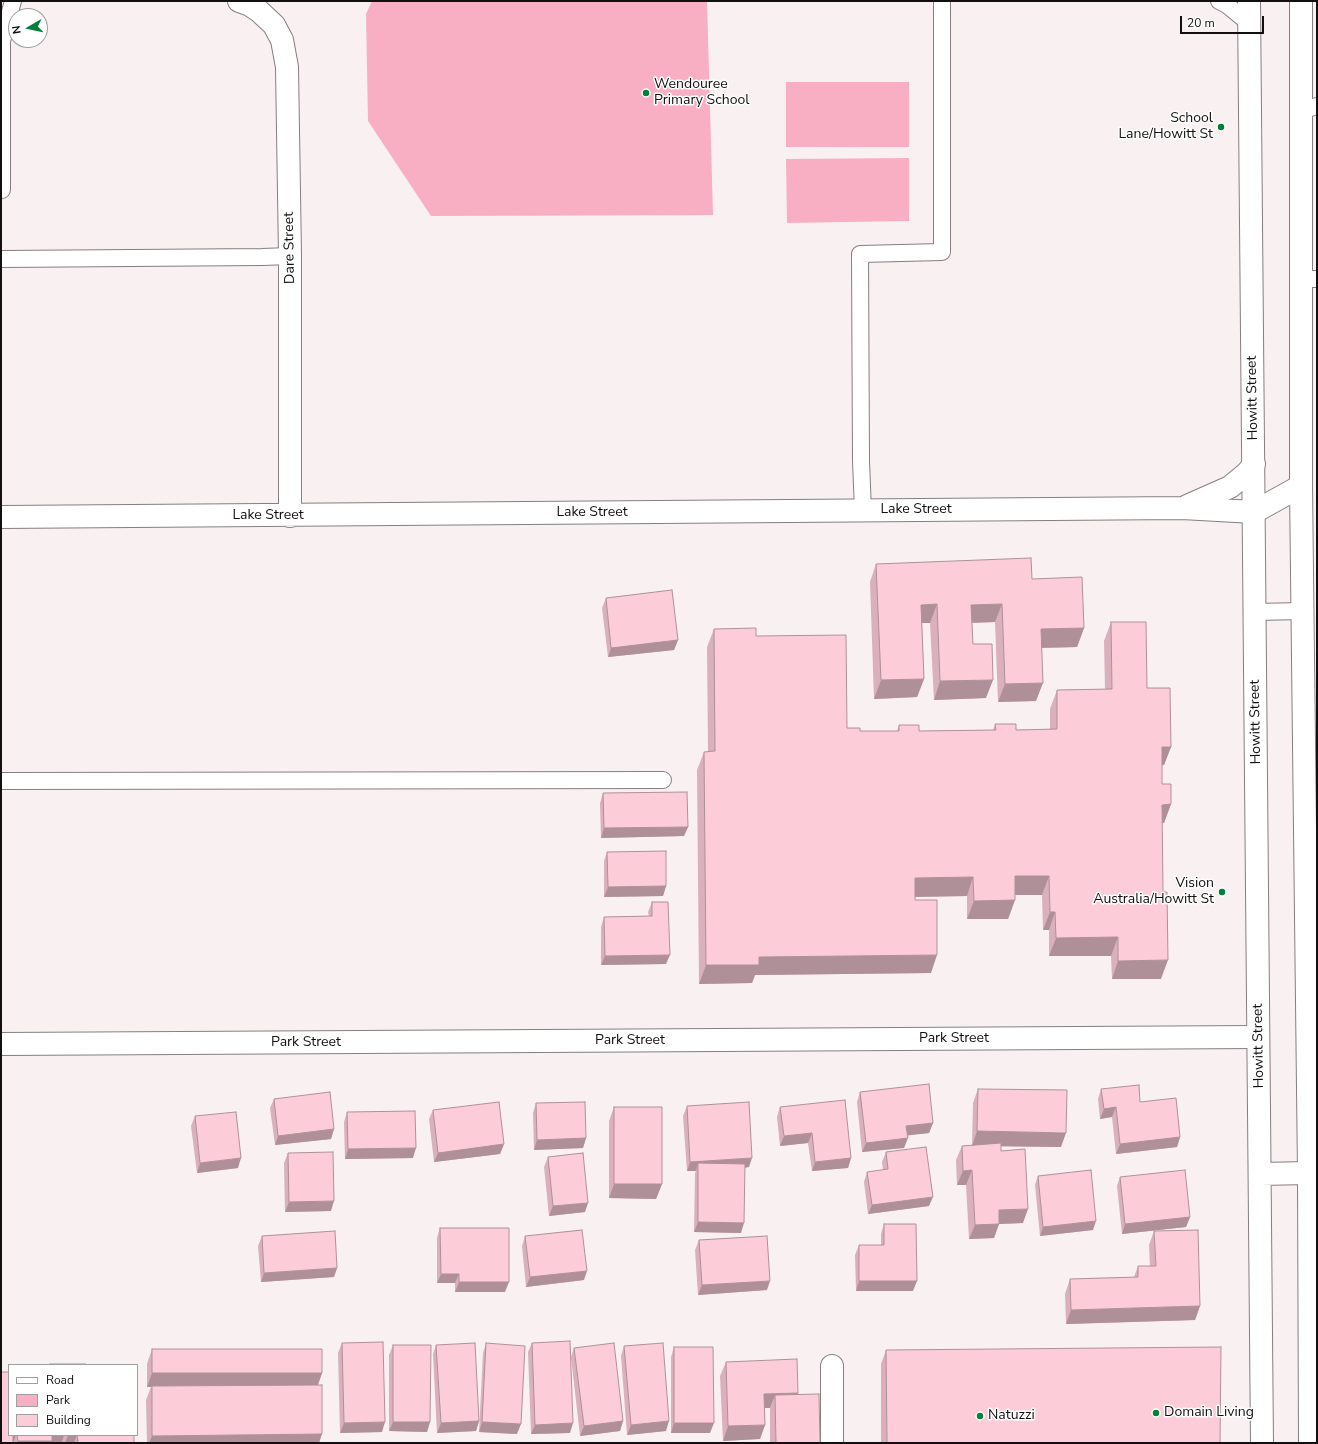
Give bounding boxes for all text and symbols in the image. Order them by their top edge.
north arrow [8,8,48,48]
scale bar [1182,8,1266,34]
text: 20 m [1187,15,1215,31]
text: N [9,25,25,35]
place label: Wendouree Primary School [654,77,749,110]
marker: Wendouree Primary School [641,88,651,98]
place label: School Lane/Howitt St [1119,111,1213,144]
marker: School Lane/Howitt St [1216,122,1226,132]
street label: Dare Street [281,212,299,284]
street label: Howitt Street [1244,355,1262,441]
street label: Lake Street [880,502,952,518]
street label: Lake Street [556,505,628,521]
street label: Lake Street [232,508,304,524]
street label: Howitt Street [1247,679,1265,765]
place label: Vision Australia/Howitt St [1093,876,1214,908]
marker: Vision Australia/Howitt St [1217,887,1227,897]
street label: Howitt Street [1250,1003,1268,1089]
street label: Park Street [919,1031,989,1047]
street label: Park Street [595,1033,665,1049]
street label: Park Street [271,1035,341,1051]
legend [8,1364,138,1436]
text: Road [46,1372,74,1388]
text: Park [46,1392,70,1408]
place label: Domain Living [1164,1405,1254,1421]
place label: Natuzzi [988,1408,1035,1424]
marker: Domain Living [1151,1408,1161,1418]
marker: Natuzzi [975,1411,985,1421]
text: Building [46,1412,91,1428]

